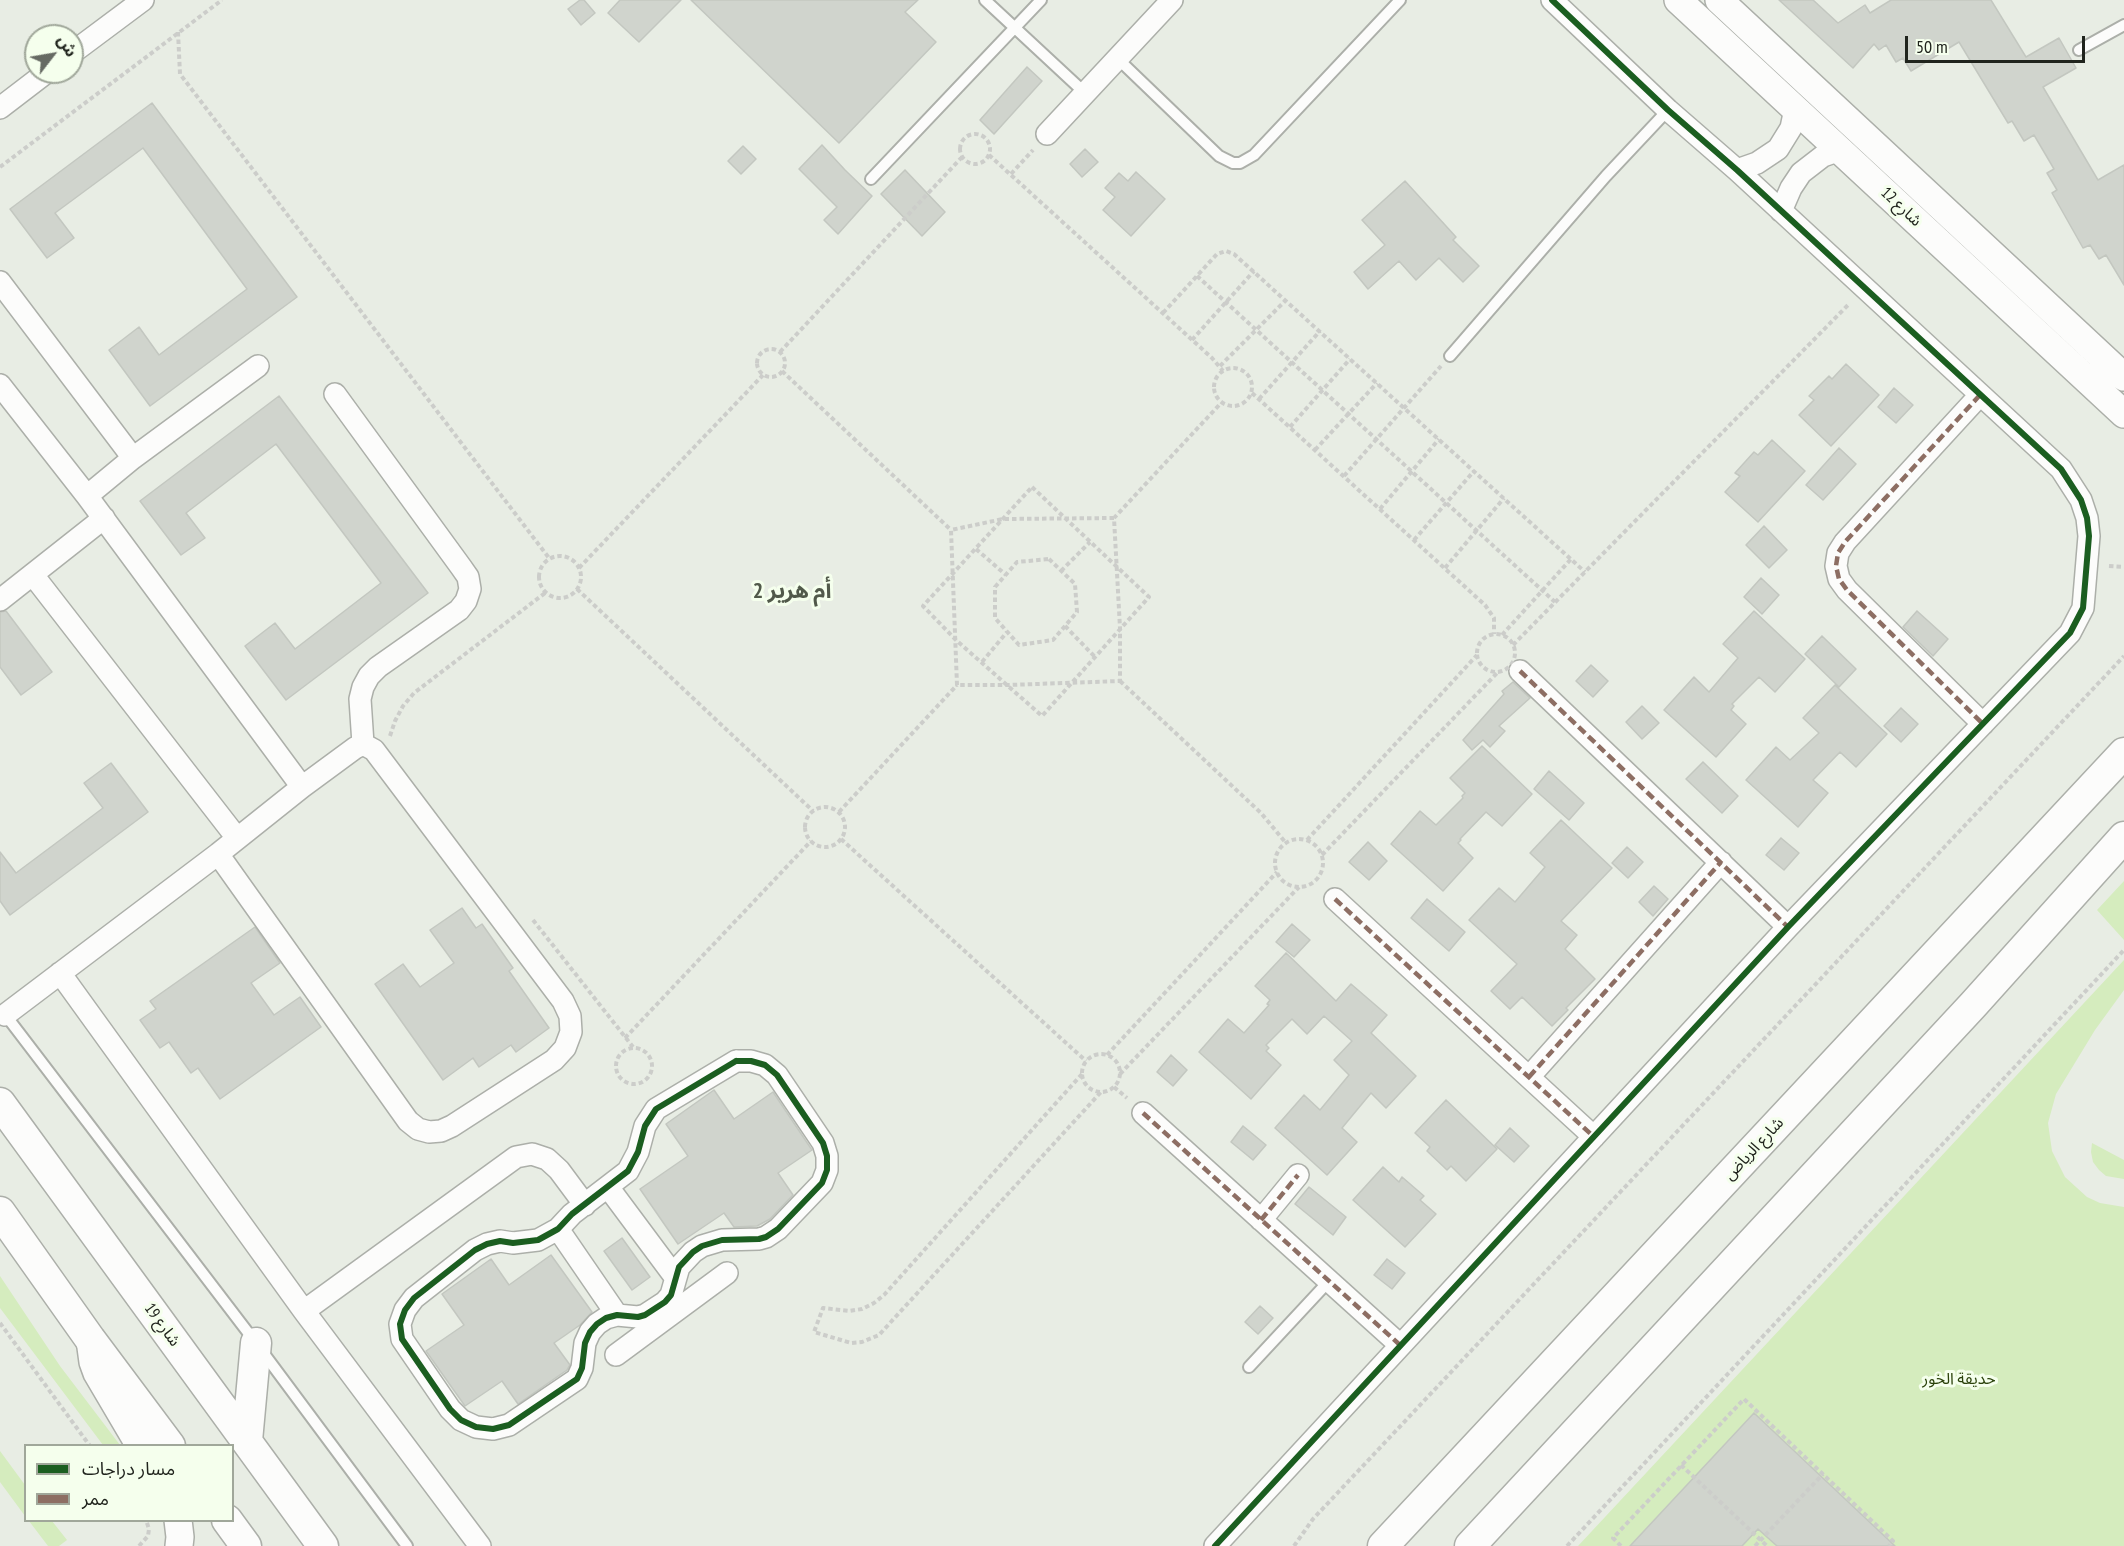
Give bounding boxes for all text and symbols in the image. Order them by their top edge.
north arrow [24,24,84,84]
scale bar [1908,24,2088,62]
text: ش [53,31,82,60]
text: 50 m [1916,35,1948,58]
street label: شارع 12 [1877,183,1925,231]
district label: أم هرير 2 [753,579,831,605]
street label: شارع الرياض [1720,1114,1788,1184]
street label: شارع 19 [140,1300,184,1350]
park label: حديقة الخور [1922,1369,1996,1389]
legend [24,1444,234,1522]
text: مسار دراجات [82,1457,175,1480]
text: ممر [82,1487,109,1510]

